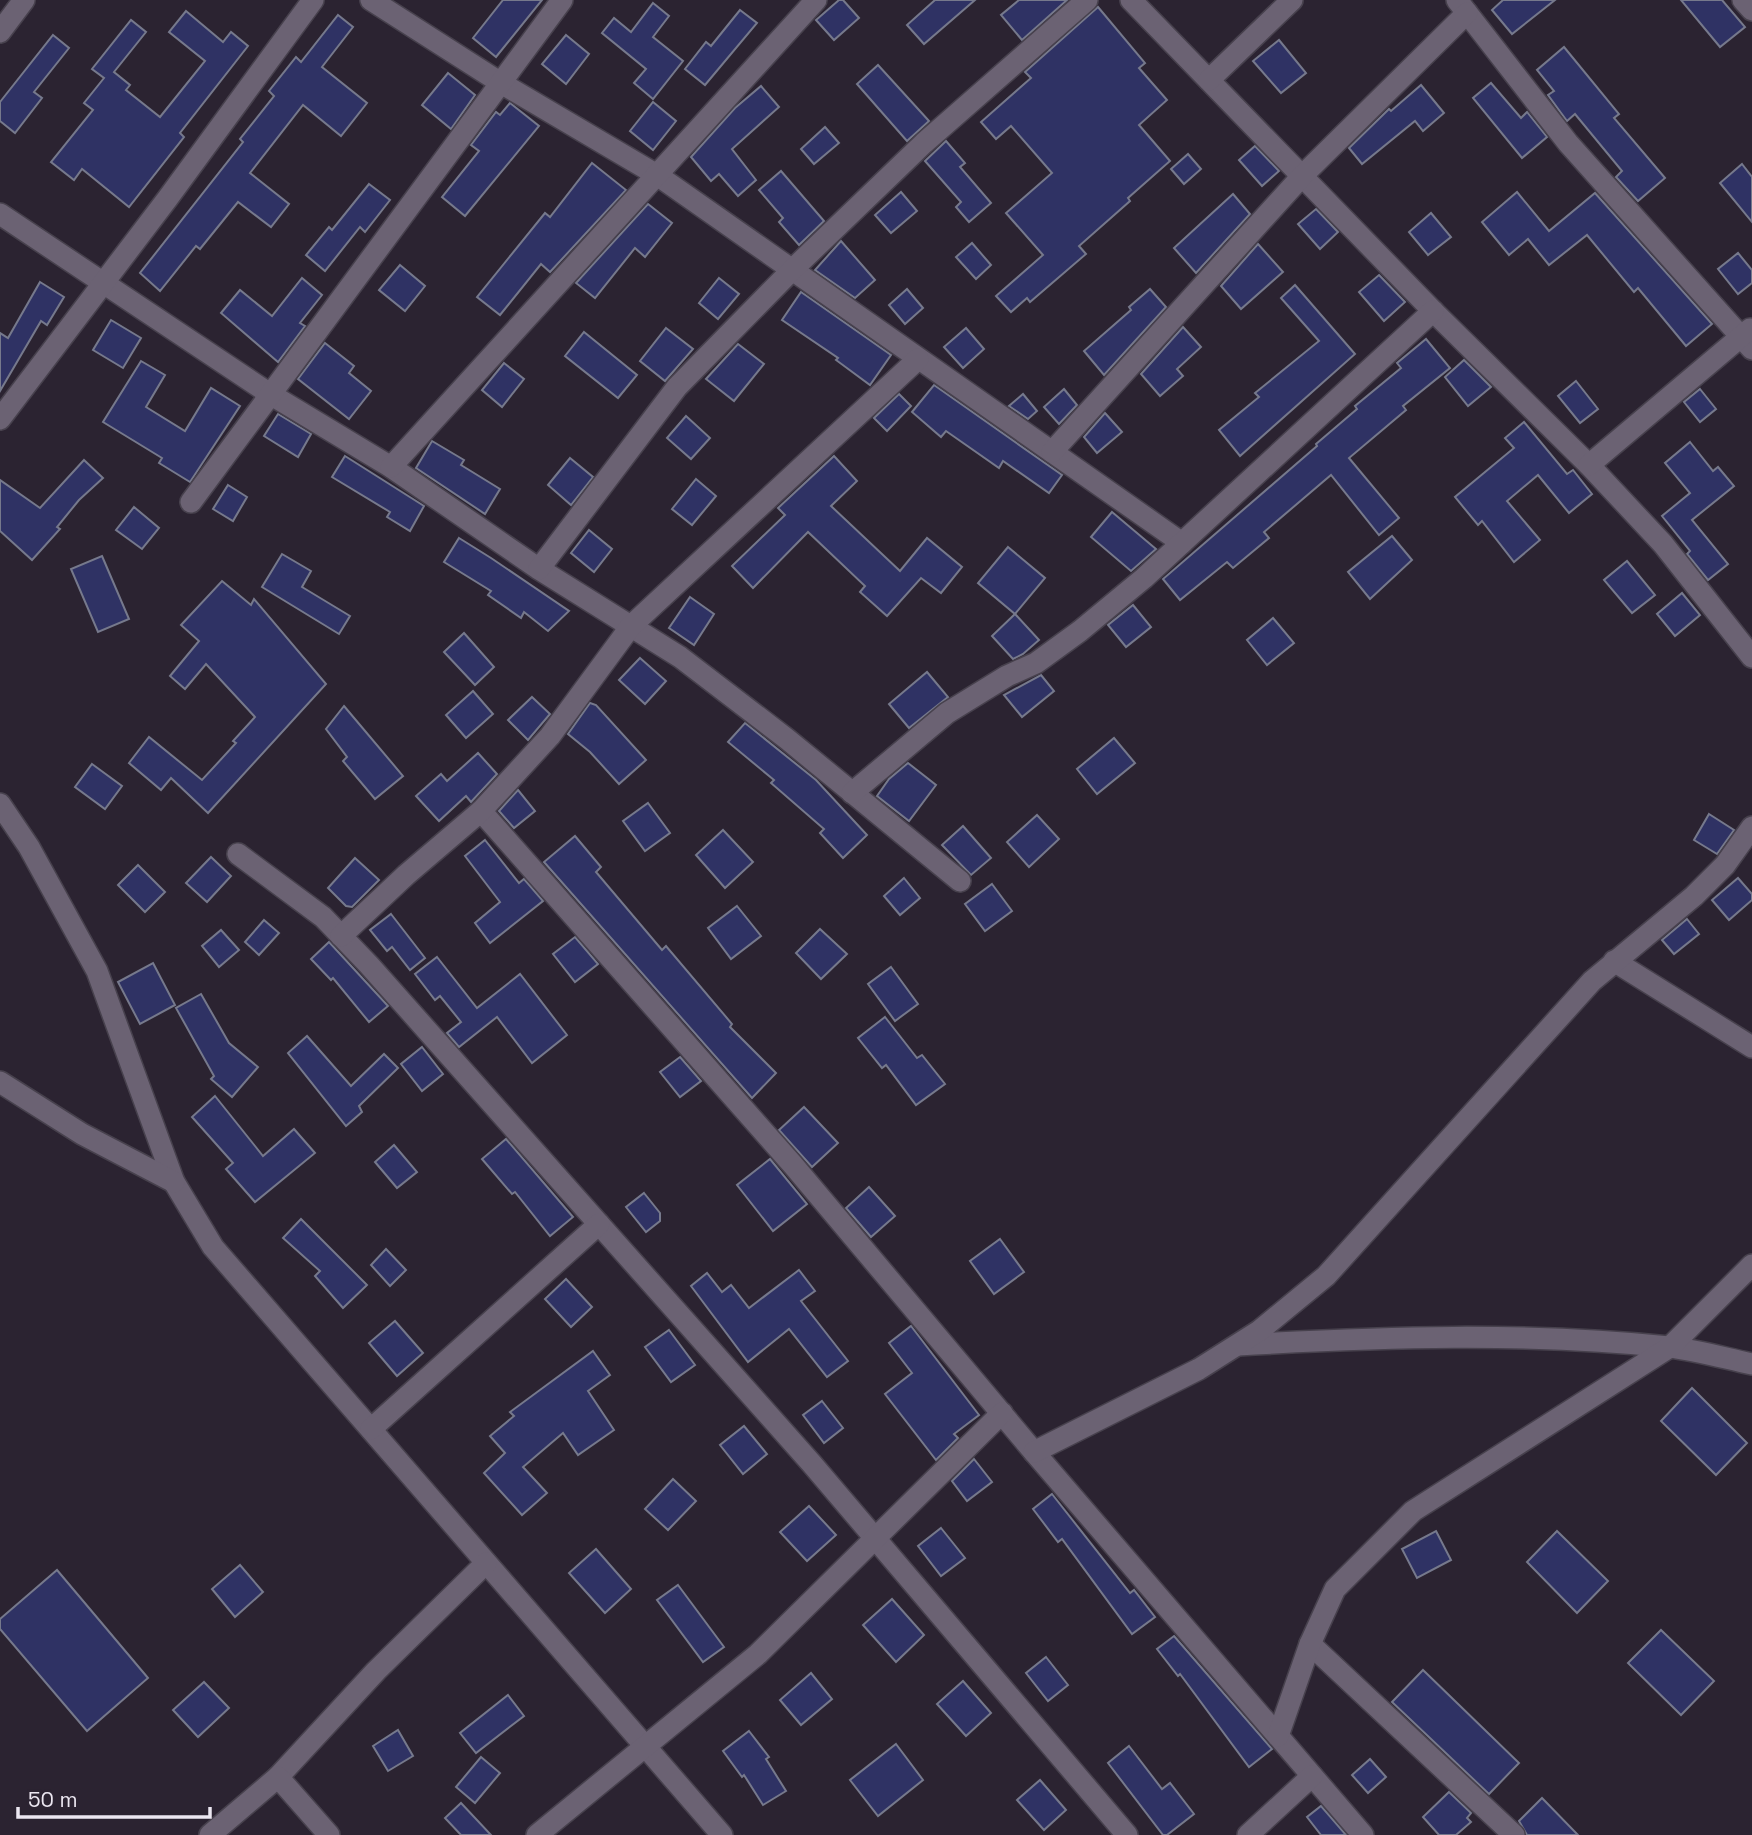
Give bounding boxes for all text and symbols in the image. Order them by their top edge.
scale bar [18,1776,210,1820]
text: 50 m [28,1786,78,1813]

